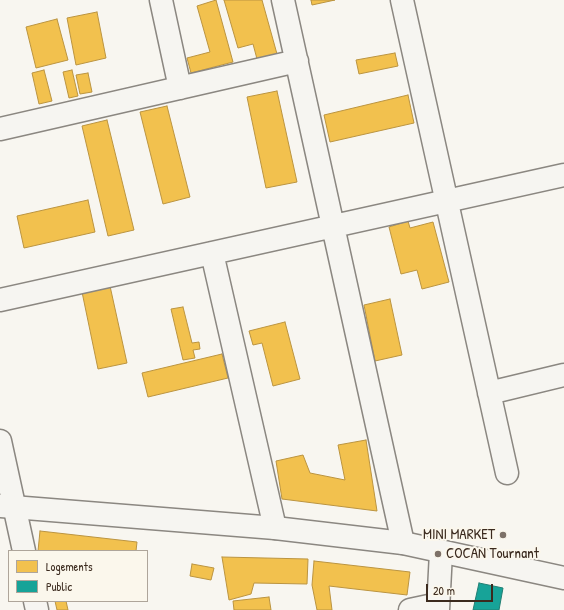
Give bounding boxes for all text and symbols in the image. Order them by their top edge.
place label: MINI MARKET [423,526,495,544]
marker: MINI MARKET [498,530,508,540]
place label: COCAN Tournant [446,545,539,563]
marker: COCAN Tournant [433,549,443,559]
legend [8,550,148,602]
text: Logements [46,558,93,575]
scale bar [428,576,495,602]
text: Public [46,578,72,595]
text: 20 m [433,582,455,599]

